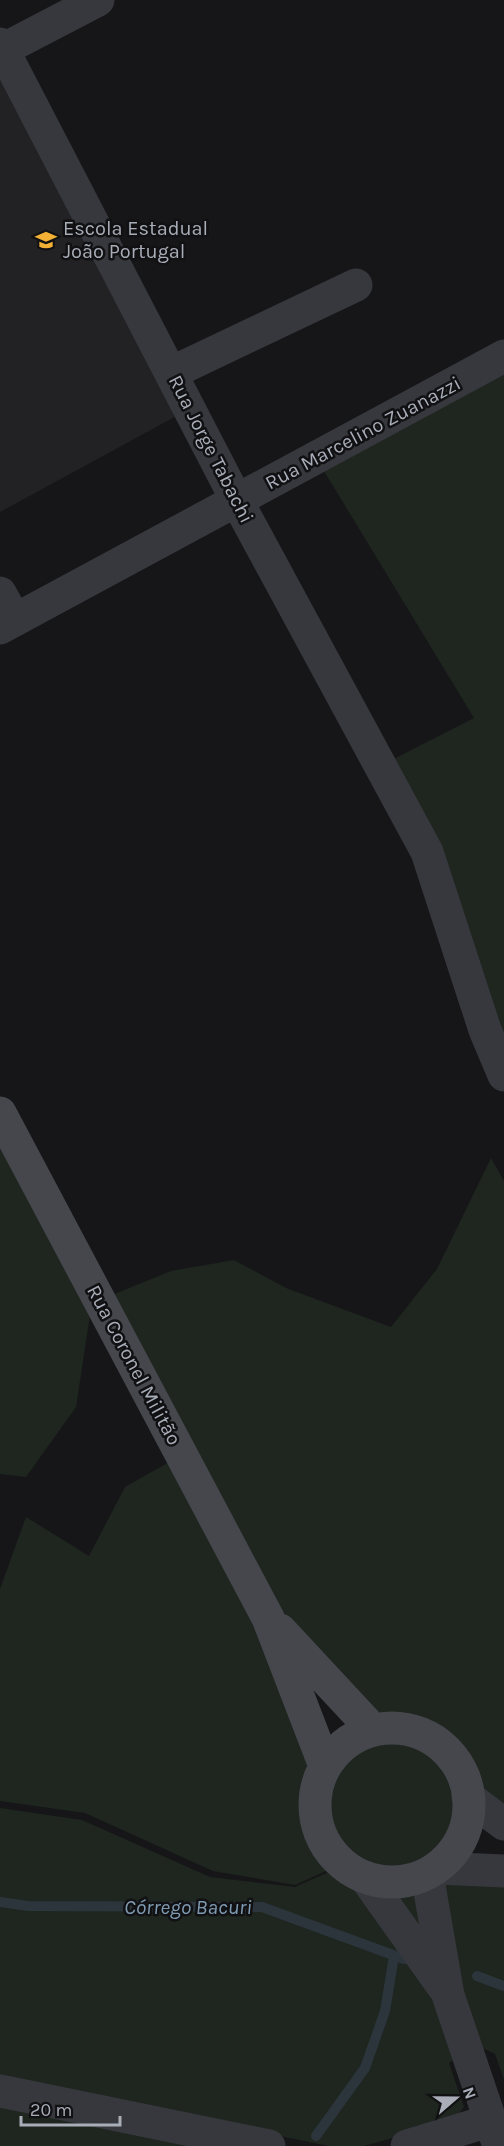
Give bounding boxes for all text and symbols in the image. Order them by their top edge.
place label: Escola Estadual João Portugal [63,217,208,263]
school or university icon: Escola Estadual João Portugal [34,228,58,252]
street label: Rua Jorge Tabachi [164,371,258,527]
street label: Rua Marcelino Zuanazzi [261,372,465,494]
street label: Rua Coronel Militão [82,1281,186,1449]
water label: Córrego Bacuri [124,1895,252,1919]
north arrow [426,2068,486,2128]
text: N [459,2084,481,2102]
scale bar [21,2089,120,2127]
text: 20 m [30,2099,72,2121]

